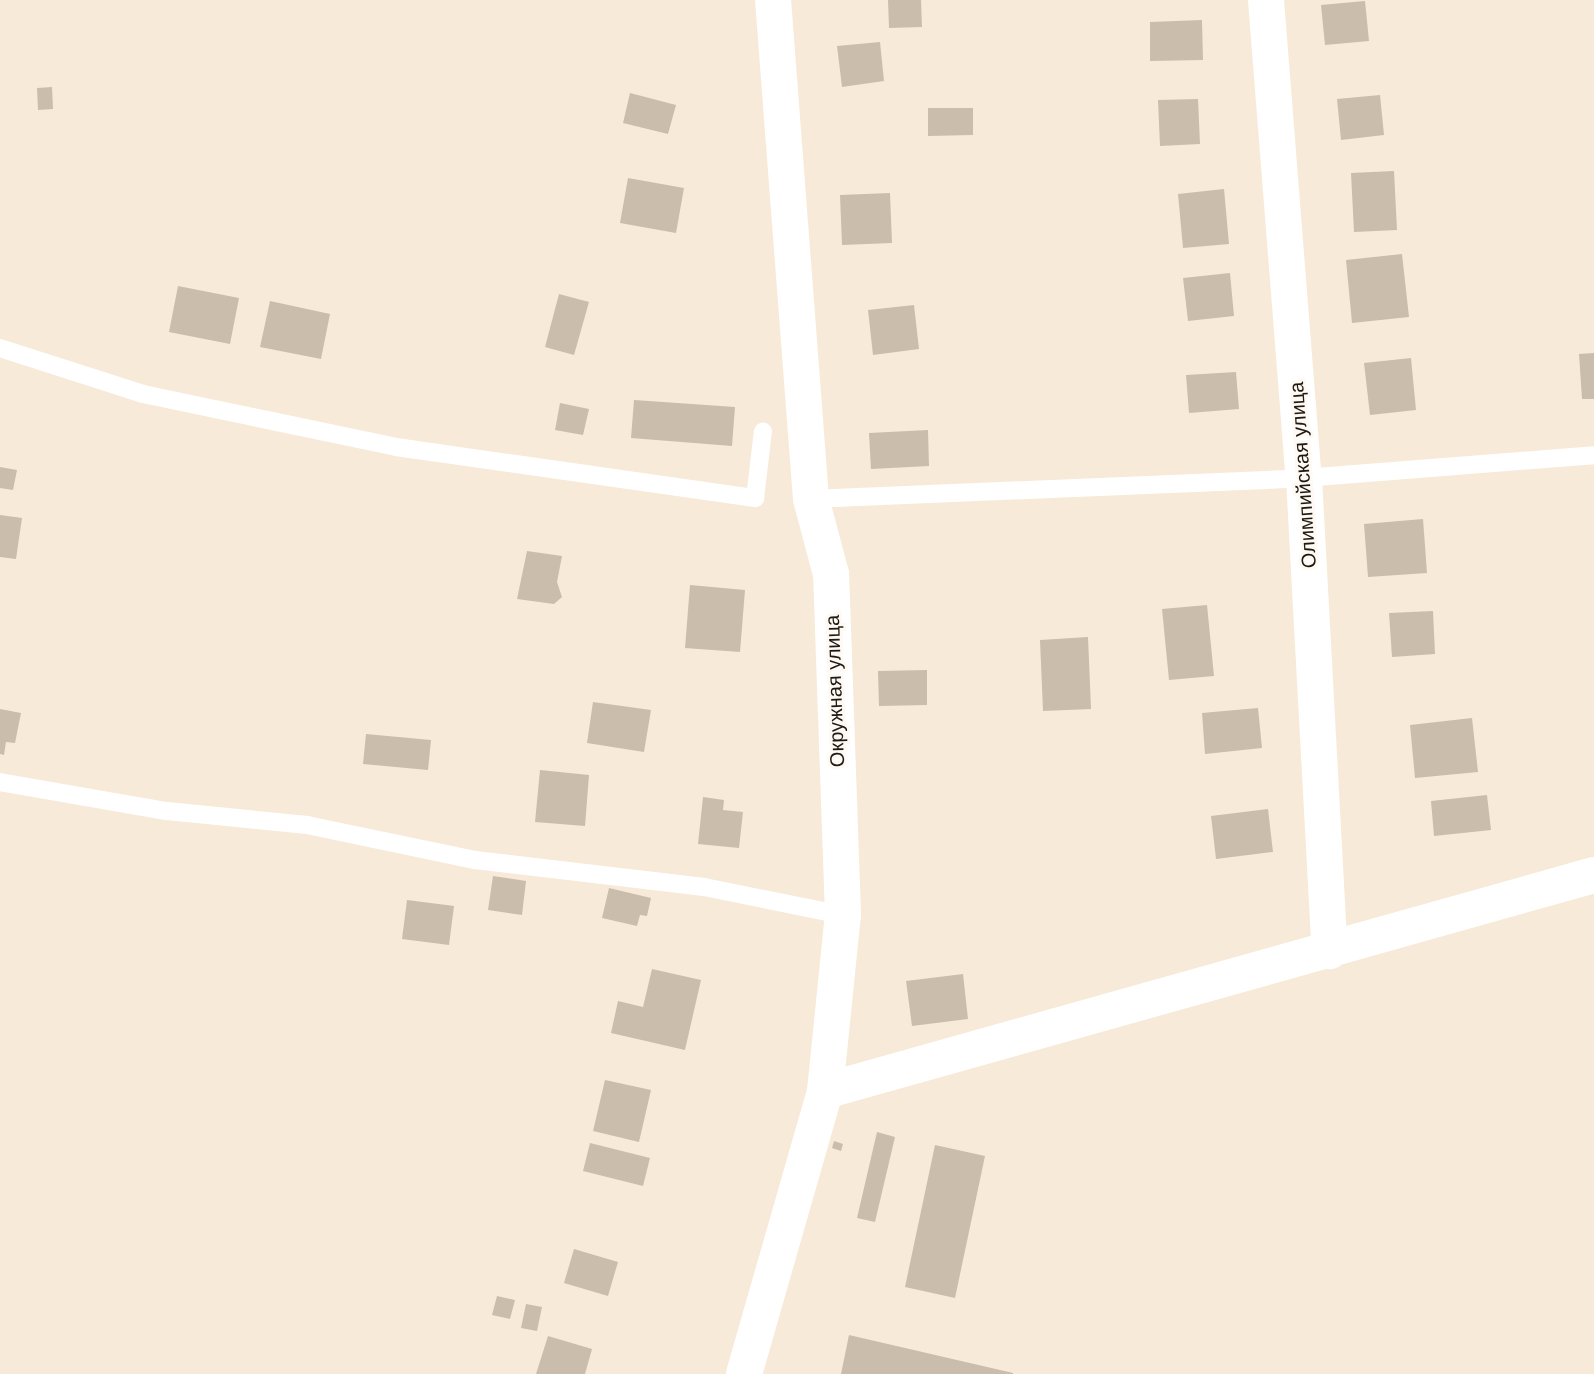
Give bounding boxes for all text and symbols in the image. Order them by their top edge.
street label: Олимпийская улица [1285,381,1321,569]
street label: Окружная улица [820,614,850,768]

